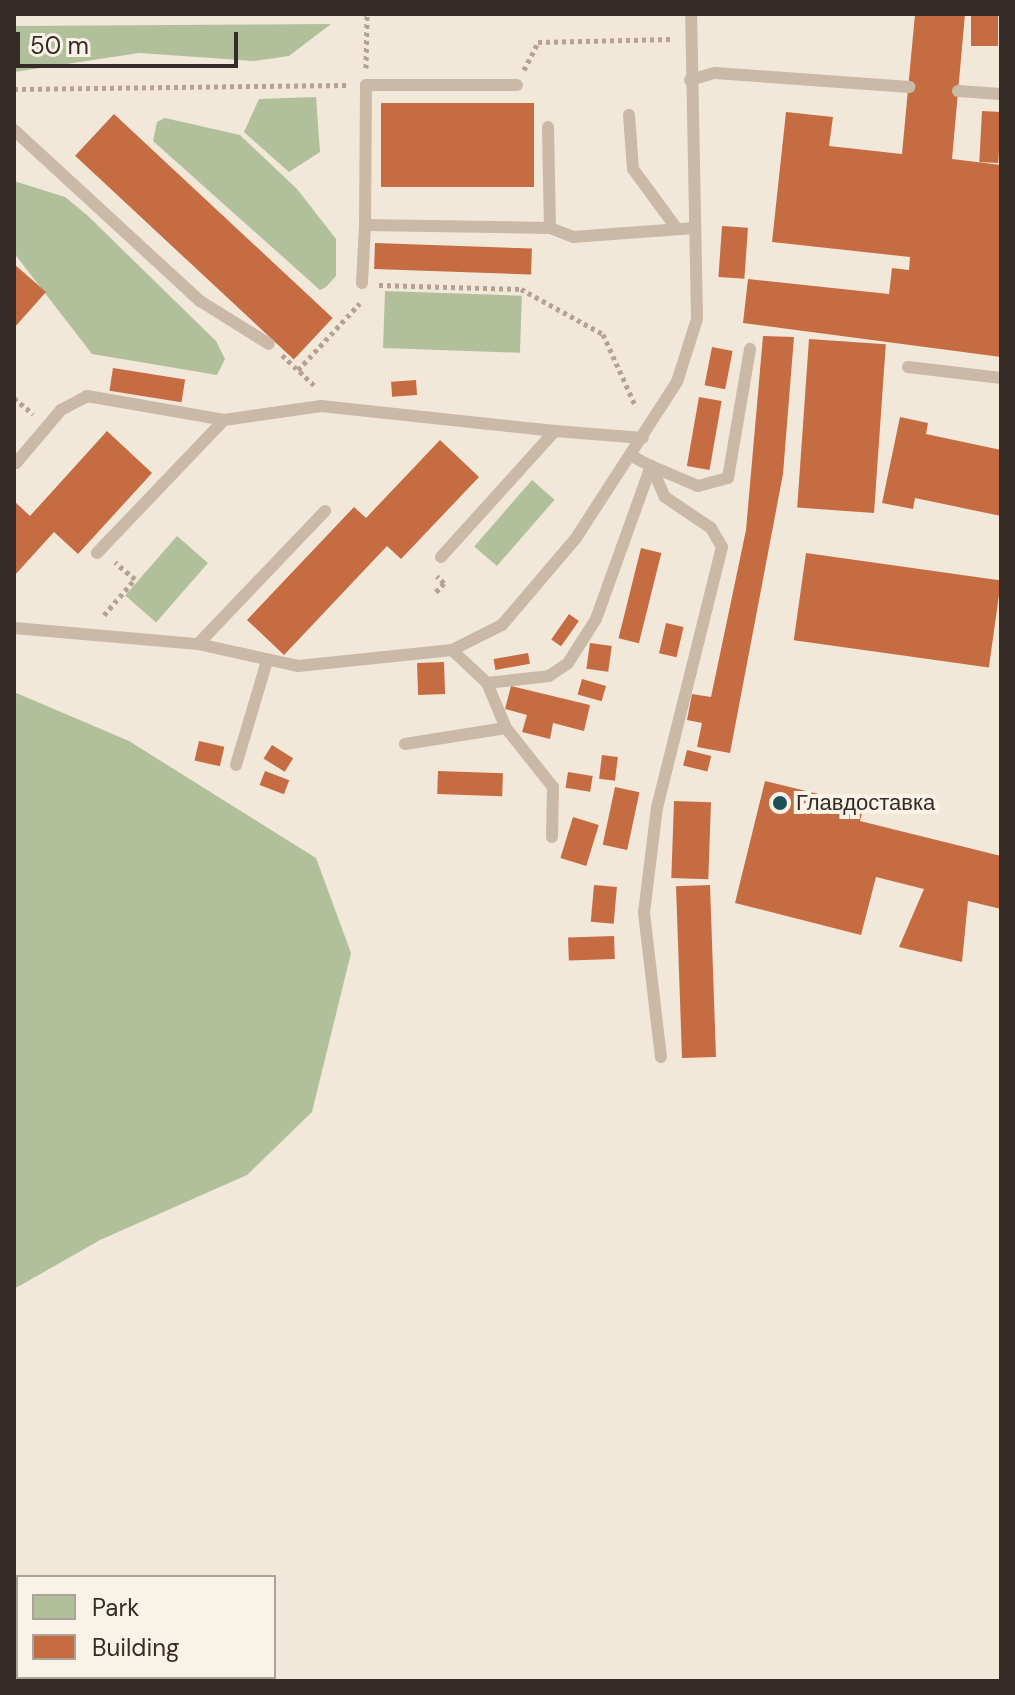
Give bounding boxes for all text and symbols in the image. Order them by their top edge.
scale bar [20,16,242,66]
text: 50 m [30,30,89,61]
place label: Главдоставка [796,790,935,816]
marker: Главдоставка [771,794,789,812]
legend [16,1575,276,1679]
text: Park [92,1592,139,1623]
text: Building [92,1632,179,1663]

